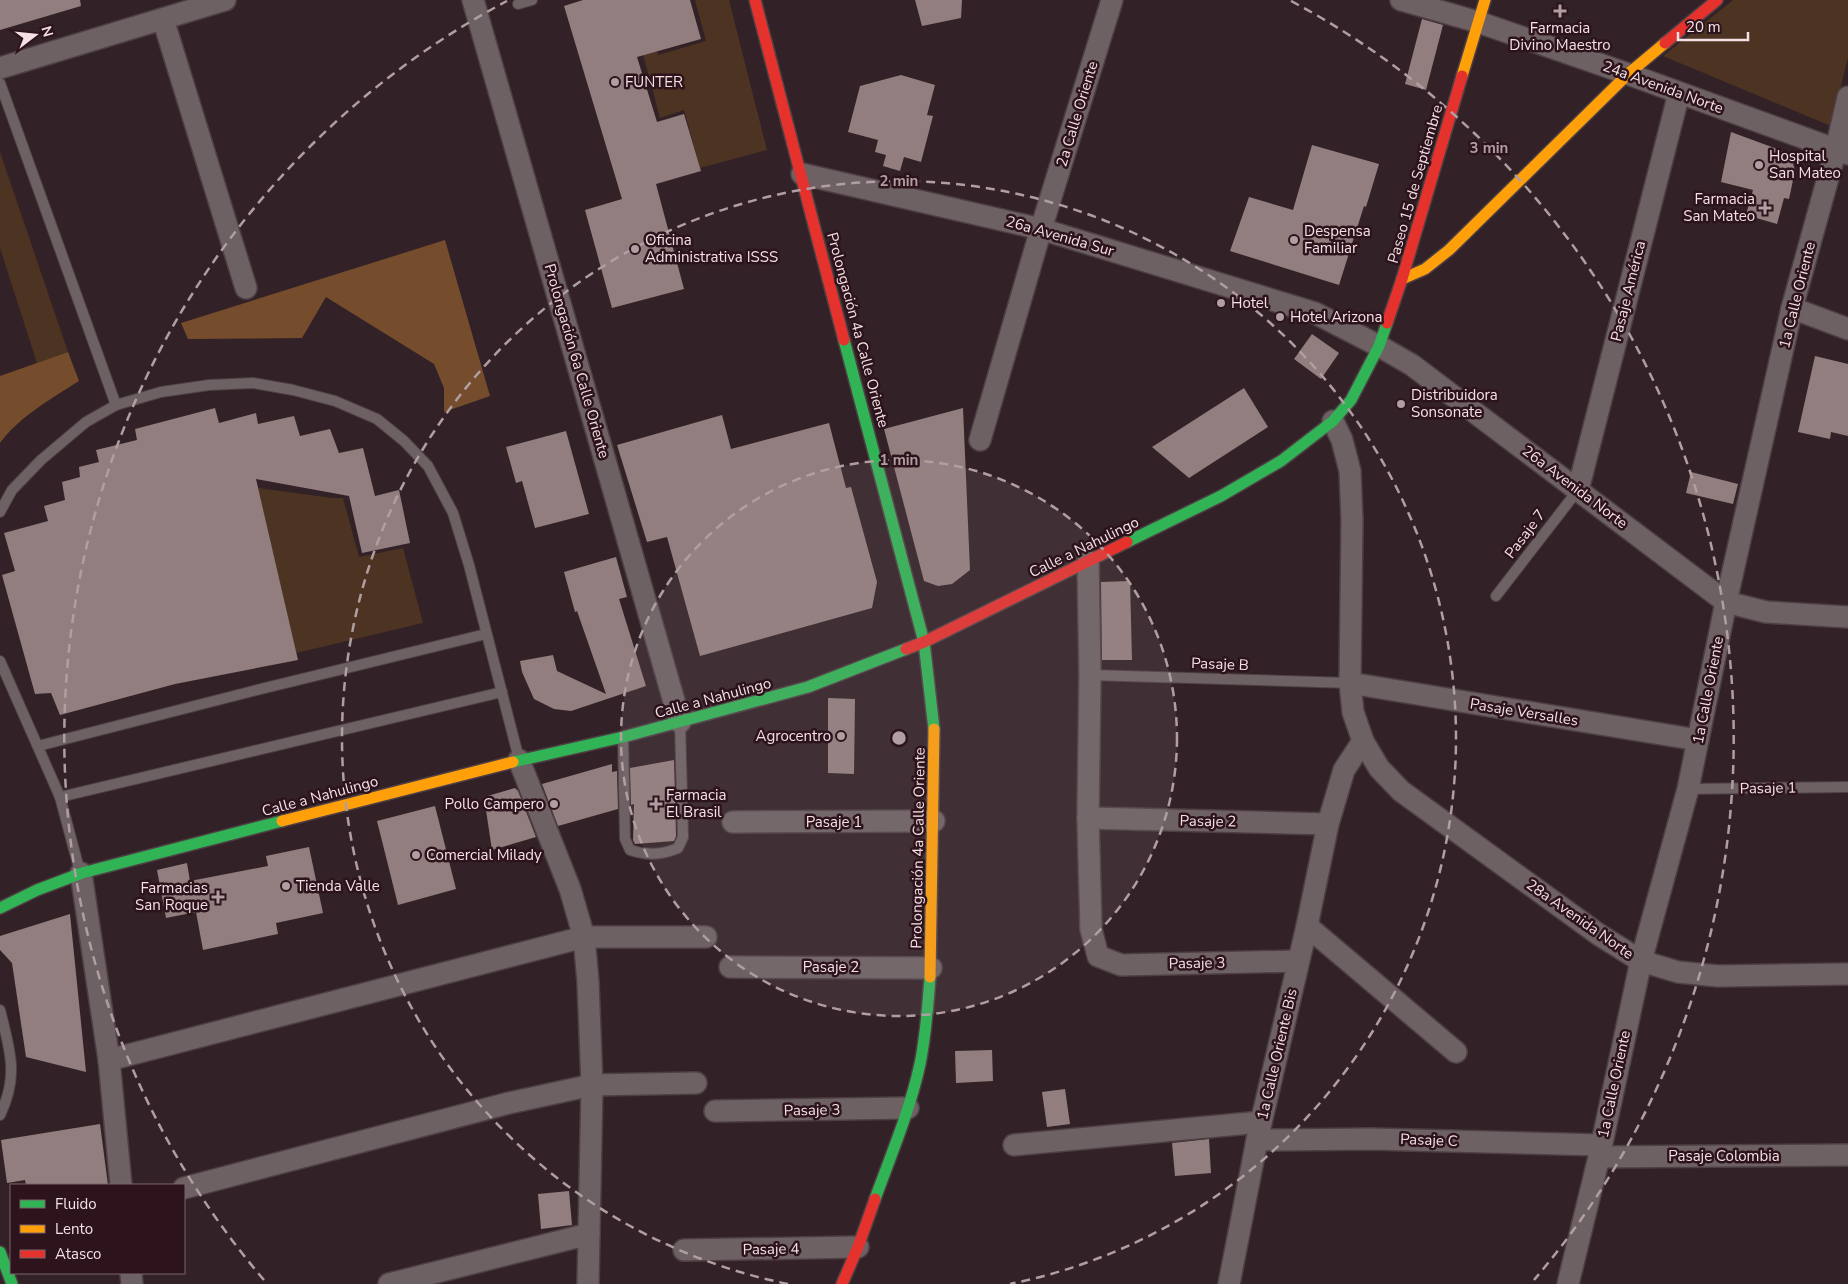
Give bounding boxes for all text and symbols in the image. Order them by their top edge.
marker: Farmacia Divino Maestro [1554,5,1566,17]
north arrow [10,10,60,60]
scale bar [1678,10,1748,42]
text: 20 m [1686,17,1721,37]
place label: Farmacia Divino Maestro [1509,18,1611,55]
text: N [36,24,58,39]
street label: 24a Avenida Norte [1600,56,1726,118]
street label: 2a Calle Oriente [1051,59,1103,169]
place label: FUNTER [625,72,683,92]
marker: FUNTER [609,76,621,88]
street label: Paseo 15 de Septiembre [1383,102,1447,266]
text: 3 min [1470,138,1508,158]
place label: Hospital San Mateo [1769,146,1841,183]
marker: Hospital San Mateo [1753,159,1765,171]
text: 2 min [880,171,918,191]
place label: Farmacia San Mateo [1683,189,1755,226]
marker: Farmacia San Mateo [1759,202,1771,214]
street label: 26a Avenida Sur [1004,211,1117,261]
place label: Despensa Familiar [1304,221,1371,258]
place label: Oficina Administrativa ISSS [645,230,778,267]
street label: Prolongación 4a Calle Oriente [822,230,894,430]
marker: Despensa Familiar [1288,234,1300,246]
street label: Pasaje América [1606,239,1650,343]
street label: 1a Calle Oriente [1774,240,1820,350]
marker: Oficina Administrativa ISSS [629,243,641,255]
street label: Prolongación 6a Calle Oriente [540,261,614,461]
place label: Hotel [1231,293,1269,313]
marker: Hotel [1215,297,1227,309]
place label: Hotel Arizona [1290,307,1383,327]
marker: Hotel Arizona [1274,311,1286,323]
place label: Distribuidora Sonsonate [1411,385,1498,422]
marker: Distribuidora Sonsonate [1395,398,1407,410]
street label: 26a Avenida Norte [1518,441,1632,533]
text: 1 min [880,450,918,470]
street label: Pasaje 7 [1500,505,1550,563]
street label: Calle a Nahulingo [1026,512,1142,582]
street label: 1a Calle Oriente [1688,634,1728,746]
street label: Pasaje B [1191,653,1249,675]
street label: Calle a Nahulingo [653,673,773,723]
street label: Pasaje Versalles [1468,694,1580,730]
place label: Agrocentro [756,726,831,746]
centre of rings [890,729,908,747]
marker: Agrocentro [835,730,847,742]
street label: Prolongación 4a Calle Oriente [906,747,930,949]
street label: Calle a Nahulingo [260,771,380,821]
street label: Pasaje 1 [1740,778,1796,798]
place label: Farmacia El Brasil [666,785,726,822]
place label: Pollo Campero [445,794,544,814]
marker: Pollo Campero [548,798,560,810]
marker: Farmacia El Brasil [650,798,662,810]
street label: Pasaje 2 [1180,811,1236,831]
street label: Pasaje 1 [806,812,862,832]
place label: Comercial Milady [426,845,542,865]
marker: Comercial Milady [410,849,422,861]
street label: 28a Avenida Norte [1522,874,1638,964]
place label: Tienda Valle [296,876,380,896]
place label: Farmacias San Roque [135,878,208,915]
marker: Tienda Valle [280,880,292,892]
marker: Farmacias San Roque [212,891,224,903]
street label: Pasaje 3 [1169,953,1225,973]
street label: Pasaje 2 [803,957,859,977]
street label: 1a Calle Oriente Bis [1252,986,1302,1122]
street label: 1a Calle Oriente [1593,1028,1635,1140]
street label: Pasaje 3 [784,1100,840,1120]
street label: Pasaje C [1400,1129,1458,1151]
street label: Pasaje Colombia [1668,1146,1780,1166]
legend [10,1184,185,1274]
text: Fluido [55,1194,97,1214]
text: Lento [55,1219,93,1239]
street label: Pasaje 4 [743,1239,799,1259]
text: Atasco [55,1244,101,1264]

